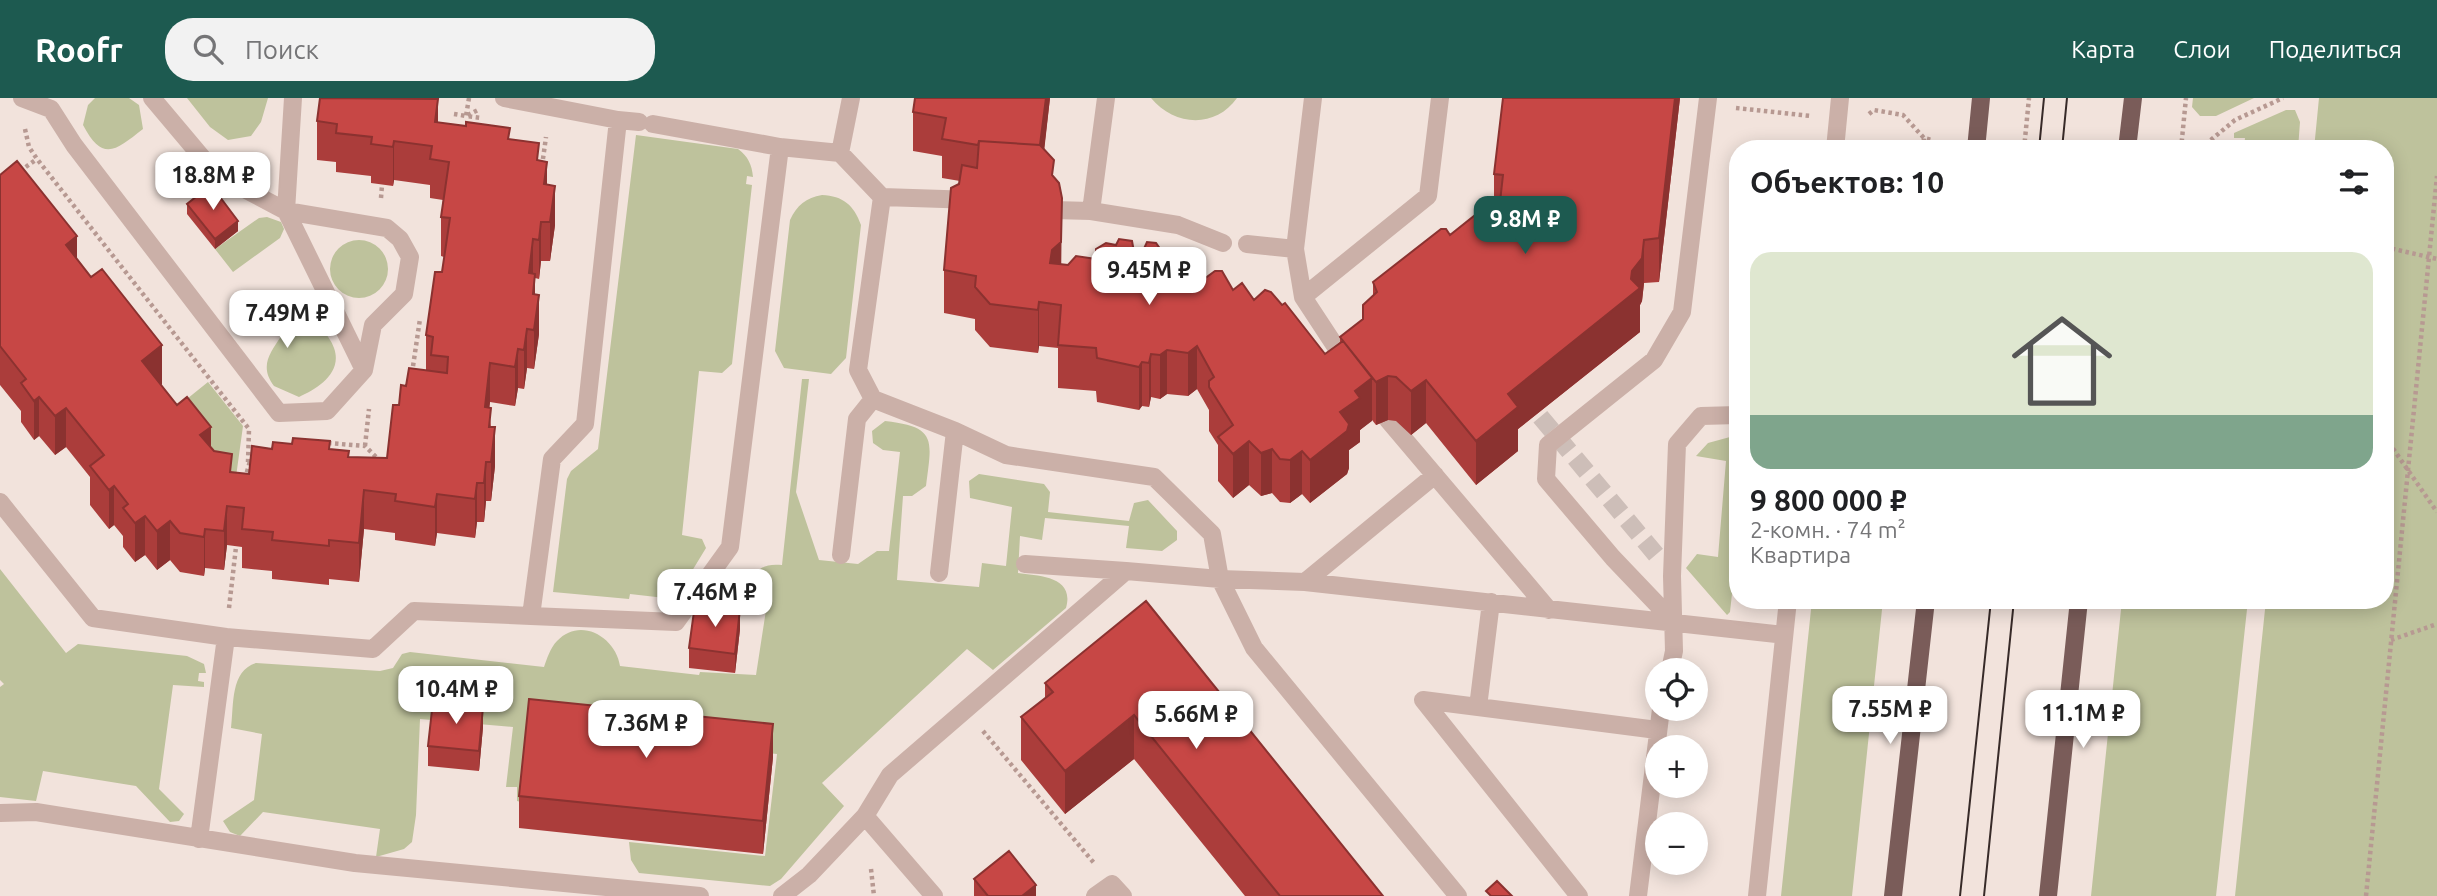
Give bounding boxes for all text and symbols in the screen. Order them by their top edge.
search box [165,18,655,81]
icon: search [189,30,227,68]
text: Roofr [35,31,123,68]
text: Поиск [245,35,319,64]
text: Карта [2071,36,2135,63]
text: Слои [2173,36,2231,63]
text: Поделиться [2269,36,2402,63]
pin: 18.8M ₽ [148,152,278,212]
text: 18.8M ₽ [171,162,255,187]
icon: filters [2335,163,2373,201]
text: Объектов: 10 [1750,165,1944,199]
pin: 9.8M ₽ [1468,197,1582,256]
text: 9.8M ₽ [1490,206,1560,231]
pin: 9.45M ₽ [1084,248,1214,307]
text: 9.45M ₽ [1107,257,1191,282]
pin: 7.49M ₽ [222,290,352,350]
icon: home [1999,298,2125,424]
text: 7.49M ₽ [245,300,329,325]
text: 9 800 000 ₽ [1750,483,1907,517]
text: 2-комн. · 74 m² [1750,517,1906,542]
text: Квартира [1750,542,1851,567]
pin: 7.46M ₽ [650,570,780,629]
text: 7.46M ₽ [673,579,757,604]
map controls [1645,658,1708,875]
button: locate [1645,658,1708,721]
pin: 10.4M ₽ [391,666,521,726]
text: 10.4M ₽ [414,676,498,701]
pin: 7.55M ₽ [1825,686,1955,746]
pin: 11.1M ₽ [2018,690,2148,750]
pin: 5.66M ₽ [1131,692,1261,751]
text: 7.55M ₽ [1848,696,1932,721]
pin: 7.36M ₽ [581,700,711,760]
text: 11.1M ₽ [2041,700,2125,725]
text: 5.66M ₽ [1154,701,1238,726]
text: 7.36M ₽ [604,710,688,735]
button: + [1645,735,1708,798]
button: − [1645,812,1708,875]

